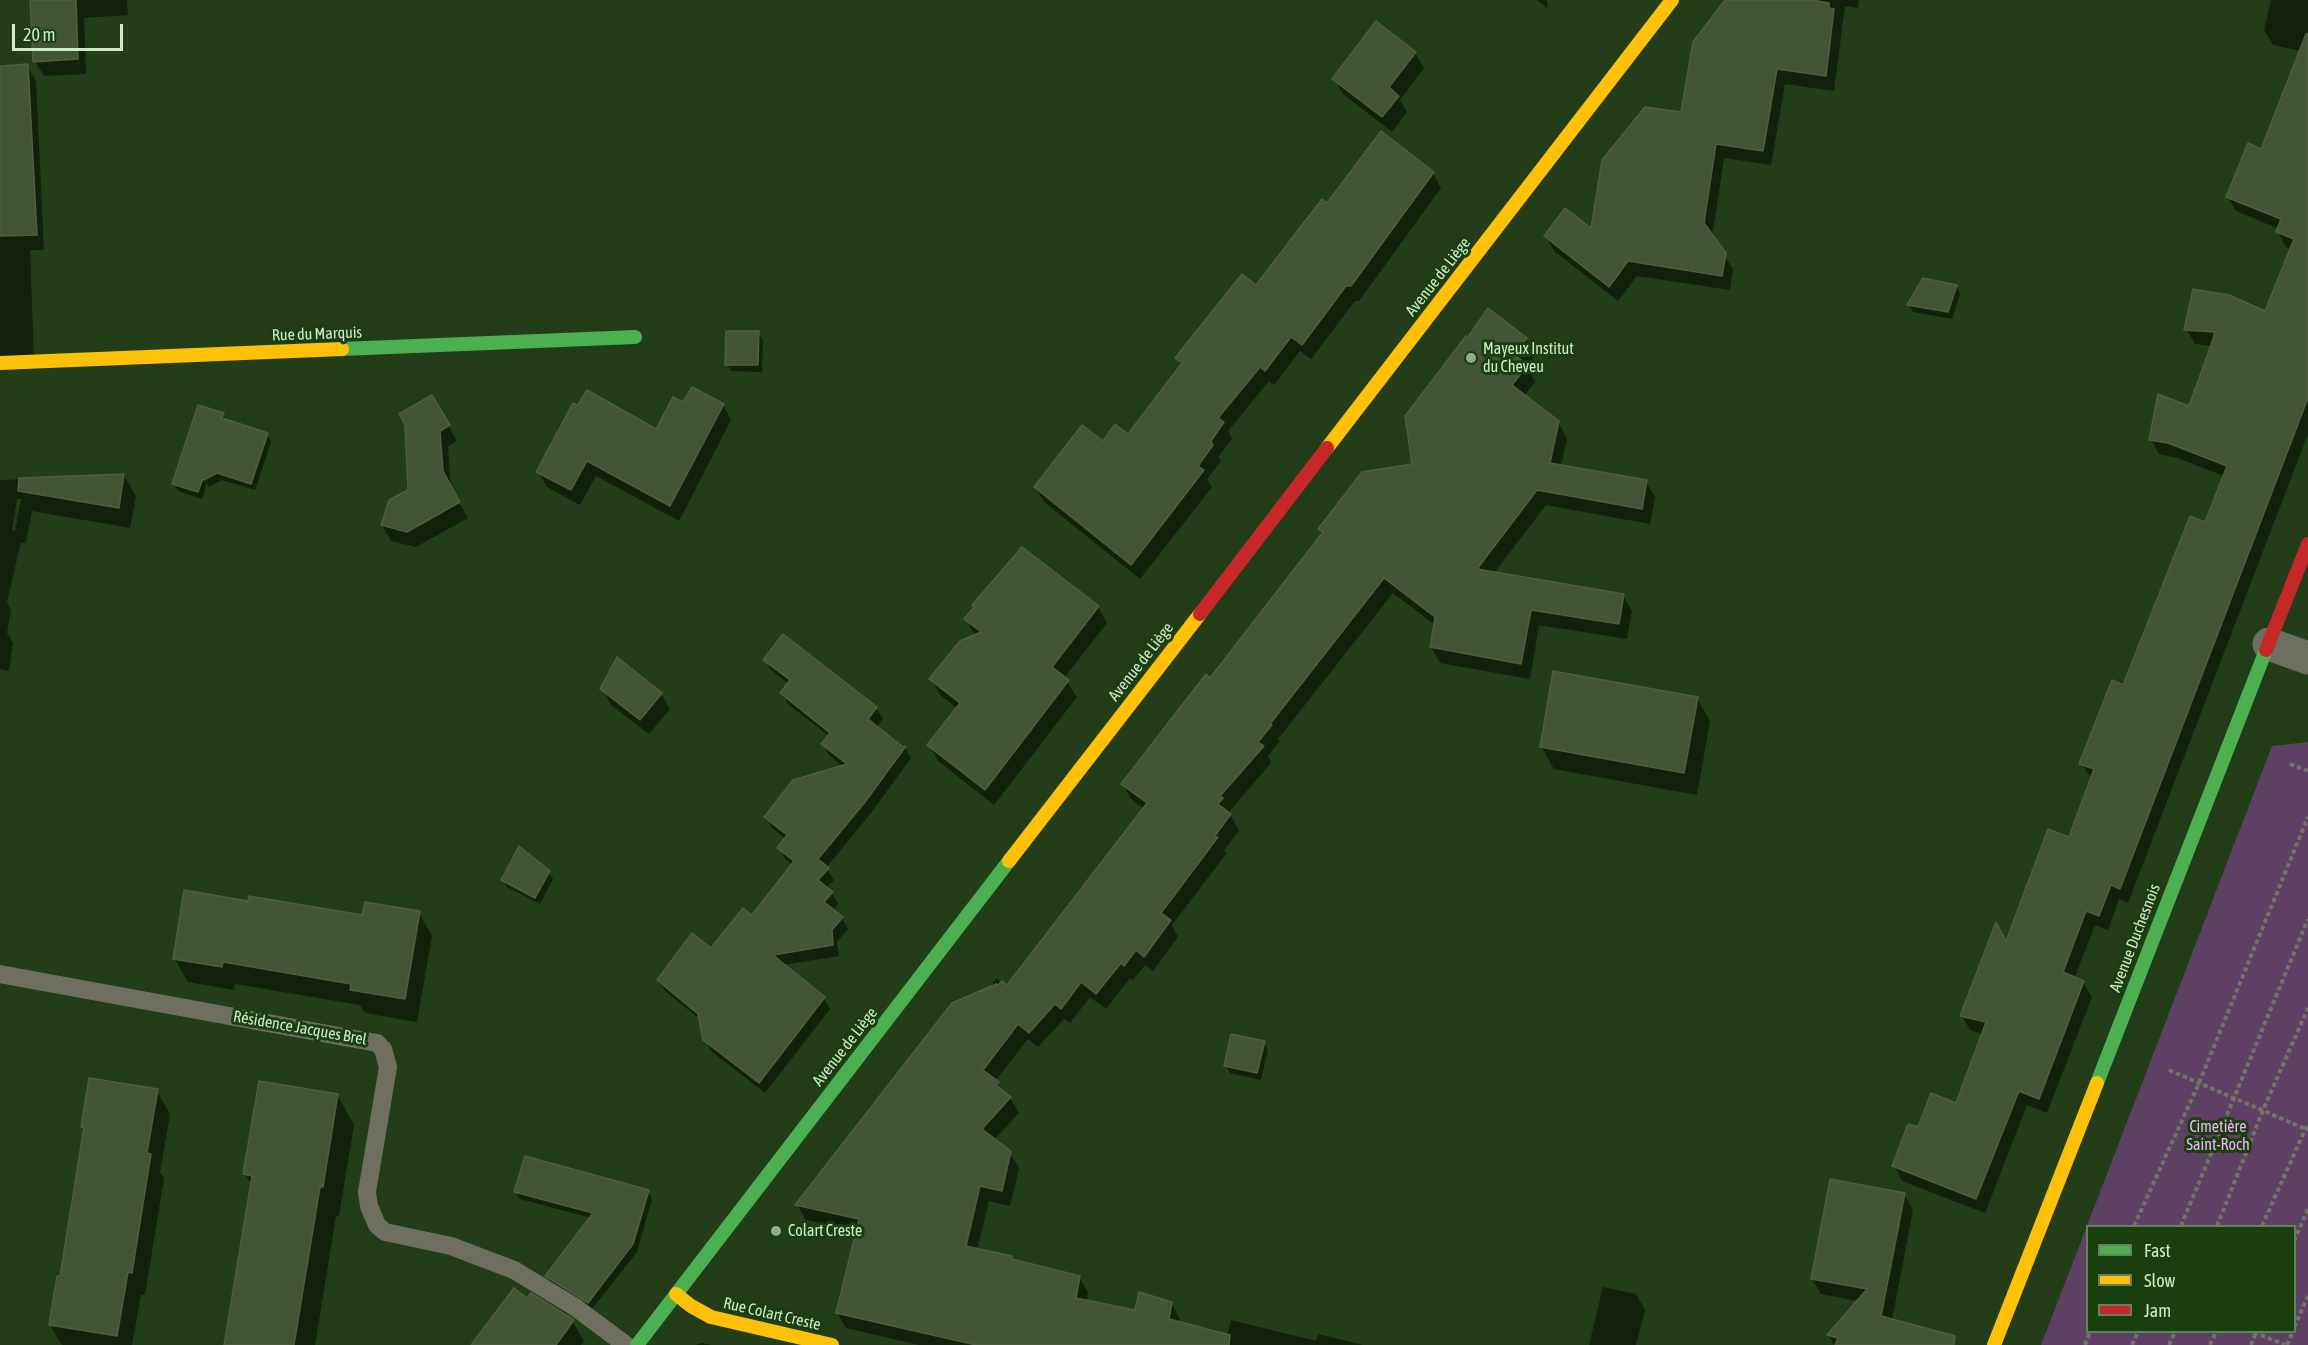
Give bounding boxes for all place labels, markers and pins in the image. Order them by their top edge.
place label: Mayeux Institut du Cheveu [1483,339,1574,377]
marker: Mayeux Institut du Cheveu [1464,351,1478,365]
place label: Colart Creste [788,1221,862,1241]
marker: Colart Creste [769,1224,783,1238]

